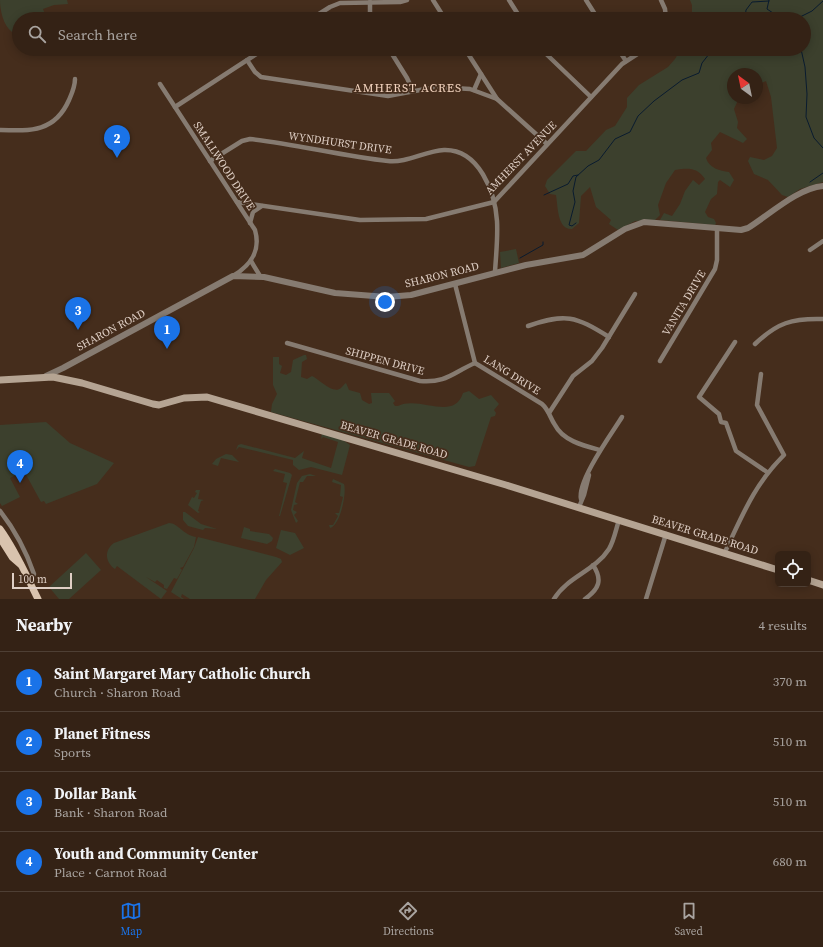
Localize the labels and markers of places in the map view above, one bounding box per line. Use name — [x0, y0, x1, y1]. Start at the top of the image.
pin: 2 — [104, 125, 130, 158]
pin: 3 — [65, 297, 91, 330]
pin: 1 — [154, 316, 180, 349]
pin: 4 — [7, 450, 33, 483]

